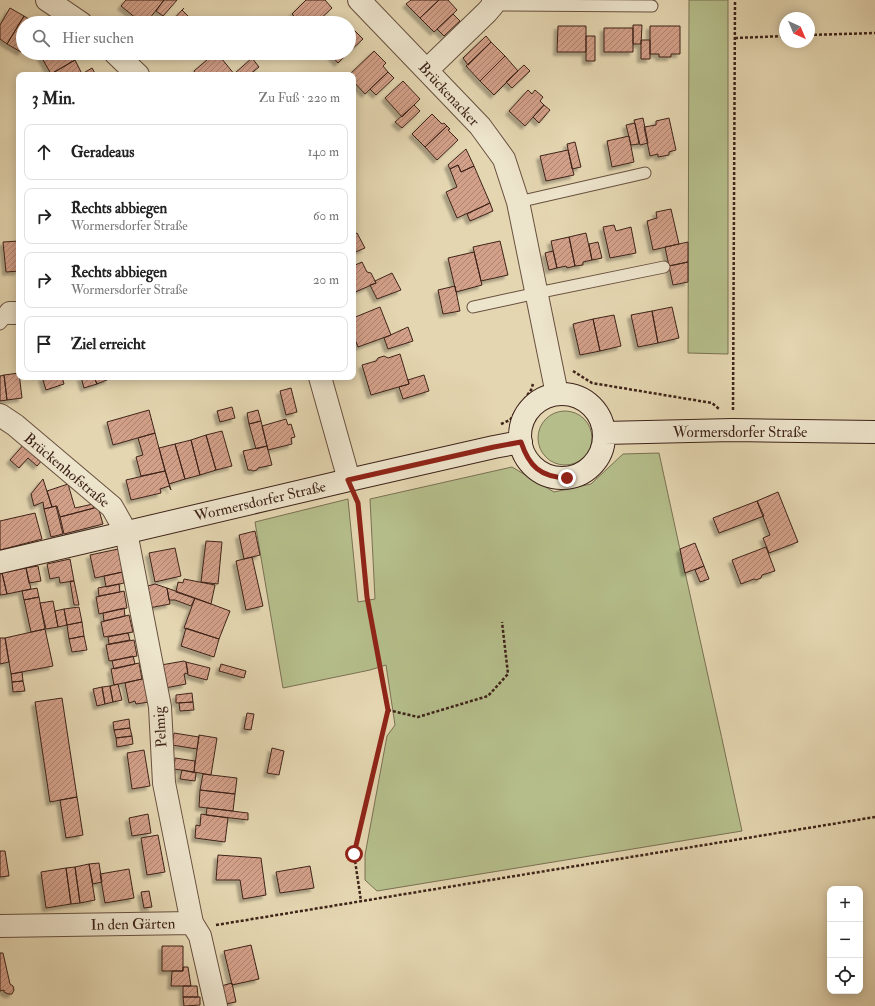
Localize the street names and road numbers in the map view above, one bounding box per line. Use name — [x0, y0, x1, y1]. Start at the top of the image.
street label: Brückenacker — [414, 58, 484, 131]
street label: Wormersdorfer Straße — [672, 423, 807, 442]
street label: Brückenhofstraße — [20, 429, 113, 512]
street label: Wormersdorfer Straße — [191, 477, 328, 526]
street label: Pelmig — [150, 705, 171, 748]
street label: In den Gärten — [90, 914, 176, 935]

